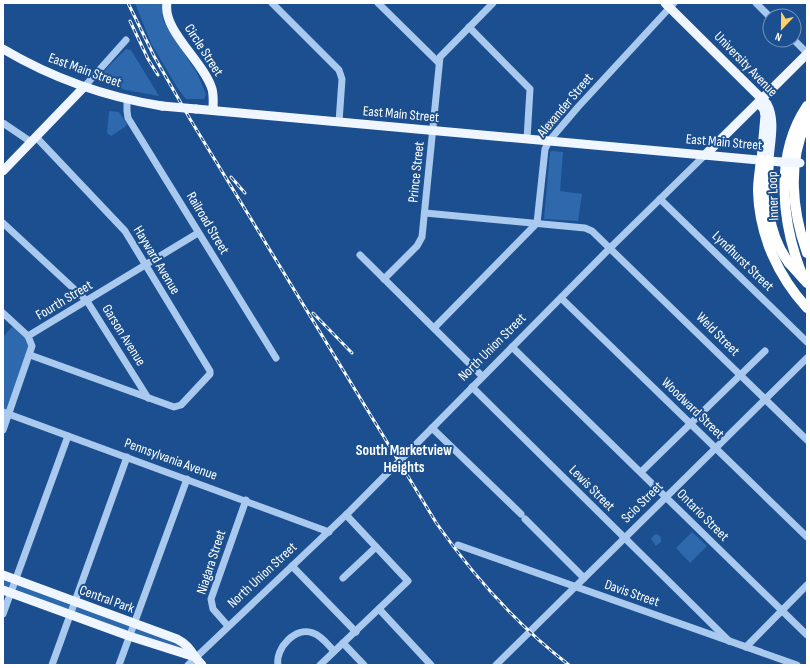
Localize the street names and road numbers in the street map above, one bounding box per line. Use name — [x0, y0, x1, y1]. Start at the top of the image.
street label: Circle Street — [181, 21, 227, 79]
street label: University Avenue — [711, 28, 781, 100]
street label: East Main Street — [46, 49, 124, 91]
street label: Alexander Street — [533, 70, 597, 141]
street label: East Main Street — [362, 102, 440, 126]
street label: East Main Street — [685, 130, 763, 154]
street label: Prince Street — [404, 141, 428, 203]
street label: Inner Loop — [764, 171, 782, 221]
street label: Railroad Street — [183, 189, 233, 257]
street label: Hayward Avenue — [130, 223, 184, 297]
street label: Lyndhurst Street — [709, 228, 777, 294]
street label: Fourth Street — [33, 276, 95, 324]
street label: Garson Avenue — [98, 301, 150, 369]
street label: Weld Street — [693, 309, 743, 359]
street label: North Union Street — [455, 310, 529, 384]
street label: Woodward Street — [658, 374, 728, 442]
street label: Pennsylvania Avenue — [122, 434, 220, 484]
street label: Lewis Street — [566, 462, 618, 514]
street label: Scio Street — [618, 478, 666, 526]
street label: Ontario Street — [673, 485, 733, 545]
street label: Niagara Street — [193, 528, 229, 596]
street label: North Union Street — [224, 539, 300, 611]
street label: Davis Street — [602, 576, 662, 610]
street label: Central Park — [77, 581, 137, 617]

